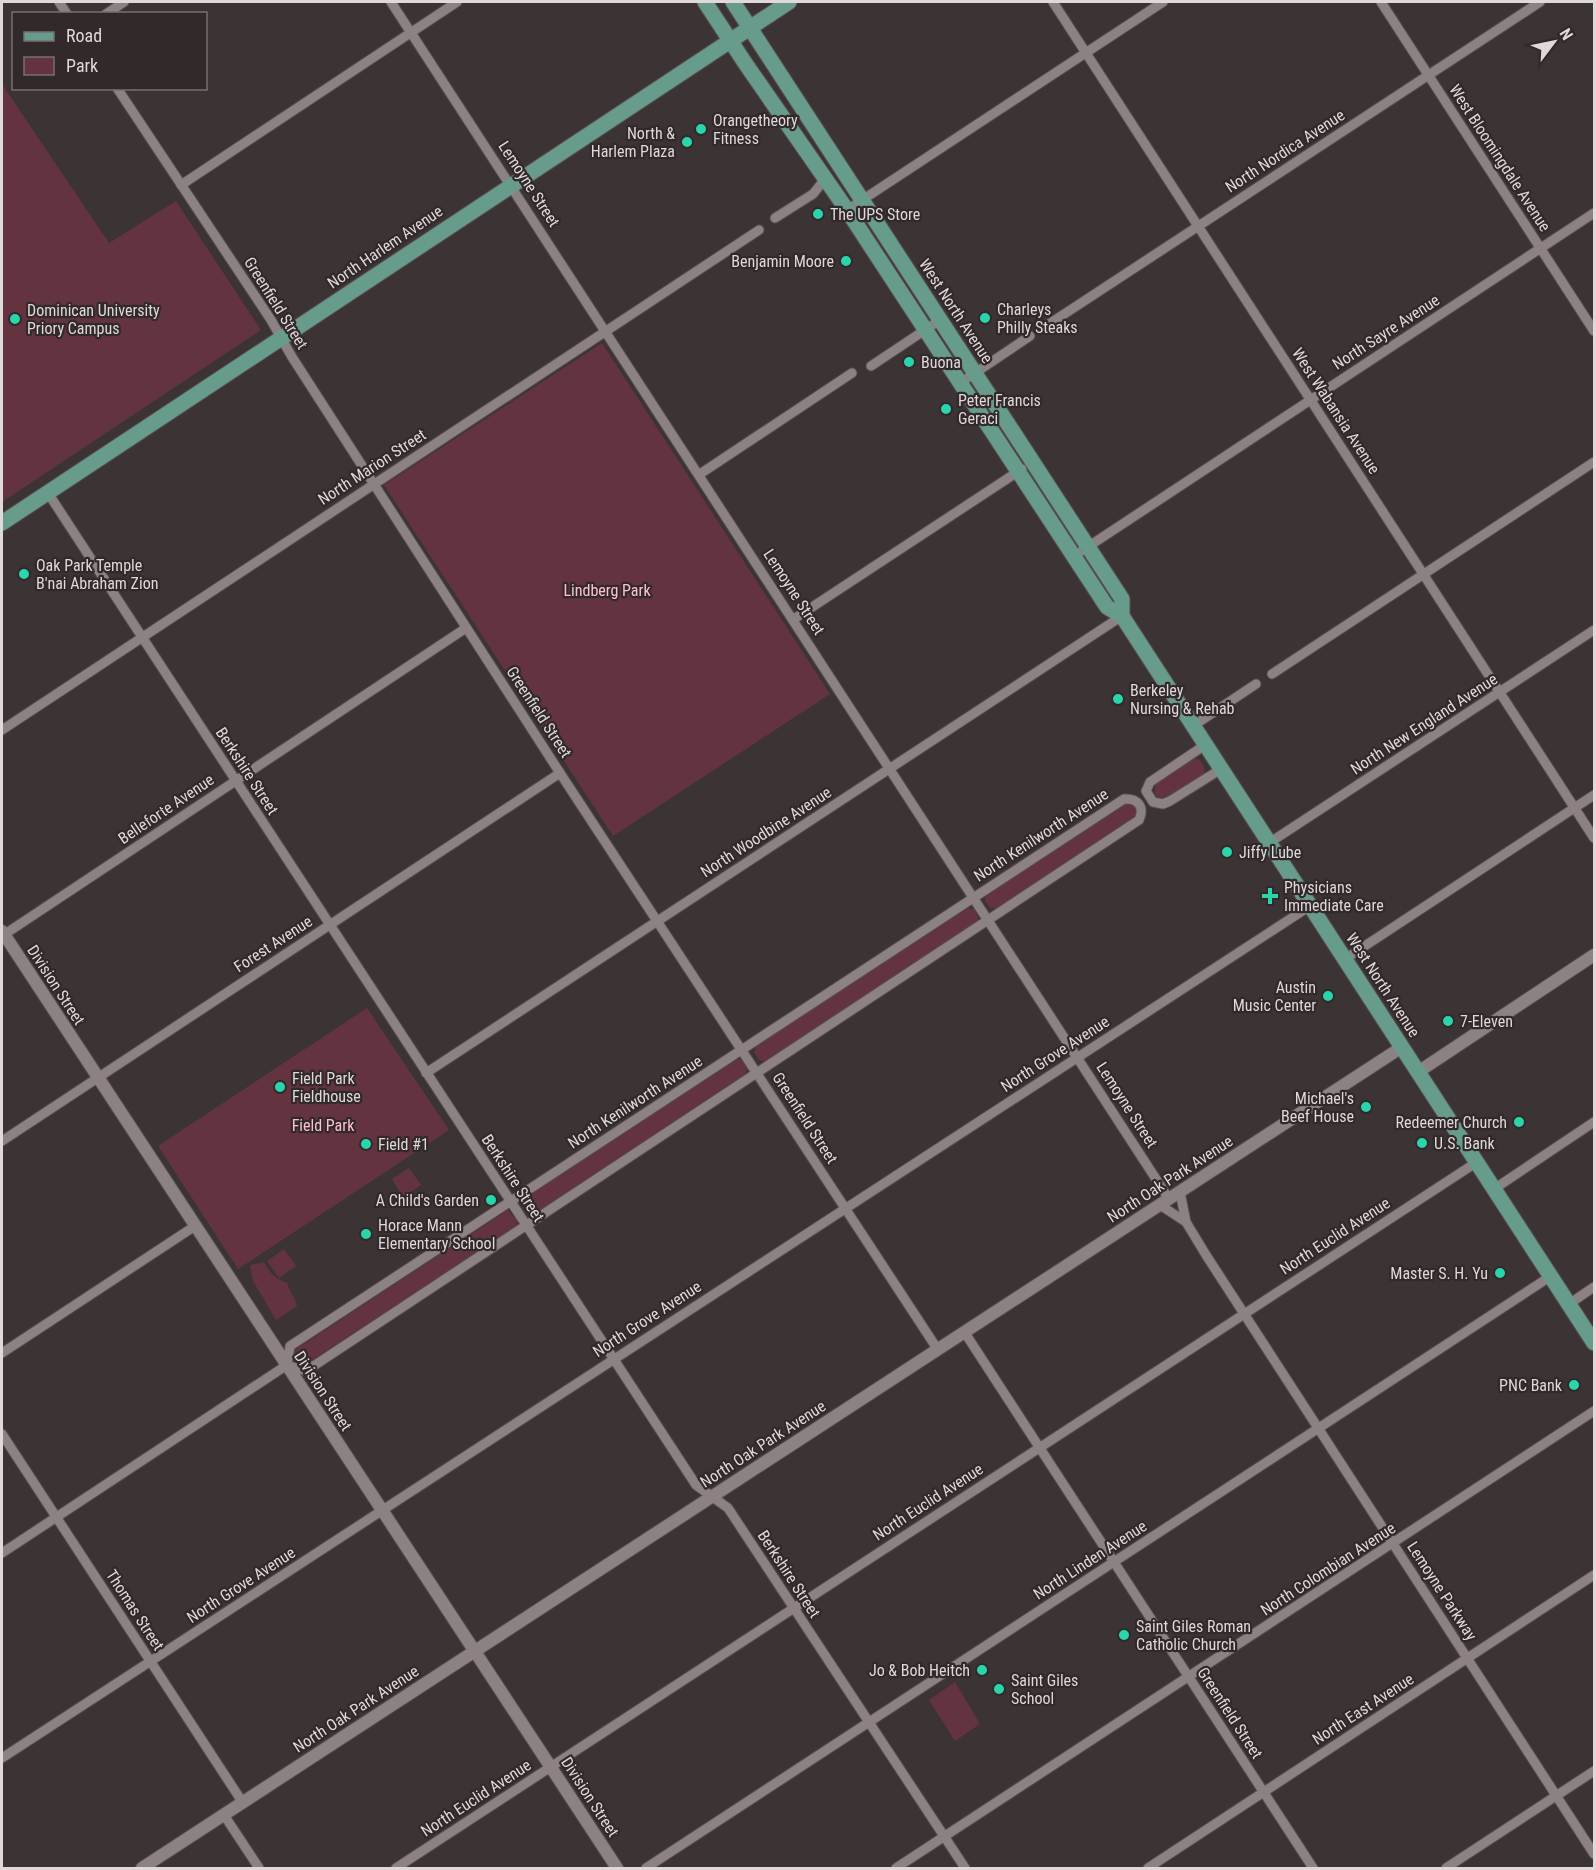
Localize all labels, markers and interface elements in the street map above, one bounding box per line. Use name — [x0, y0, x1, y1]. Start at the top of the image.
legend — [12, 12, 207, 90]
north arrow — [1524, 12, 1584, 72]
text: Road — [66, 25, 102, 46]
text: N — [1556, 25, 1577, 44]
text: Park — [66, 55, 98, 76]
street label: West Bloomingdale Avenue — [1445, 81, 1555, 235]
street label: North Nordica Avenue — [1222, 105, 1348, 197]
place label: Orangetheory Fitness — [713, 111, 798, 148]
marker: Orangetheory Fitness — [694, 122, 708, 136]
place label: North & Harlem Plaza — [591, 124, 675, 161]
marker: North & Harlem Plaza — [680, 135, 694, 149]
street label: Lemoyne Street — [494, 138, 564, 231]
street label: North Harlem Avenue — [324, 201, 446, 293]
place label: The UPS Store — [830, 205, 920, 224]
marker: The UPS Store — [811, 207, 825, 221]
place label: Benjamin Moore — [731, 252, 834, 271]
street label: Greenfield Street — [240, 253, 312, 353]
marker: Benjamin Moore — [839, 254, 853, 268]
street label: West North Avenue — [915, 255, 997, 367]
street label: North Sayre Avenue — [1329, 290, 1443, 374]
place label: Charleys Philly Steaks — [997, 300, 1078, 337]
place label: Dominican University Priory Campus — [27, 301, 160, 338]
marker: Charleys Philly Steaks — [978, 311, 992, 325]
marker: Dominican University Priory Campus — [8, 312, 22, 326]
street label: West Wabansia Avenue — [1288, 344, 1384, 478]
place label: Buona — [921, 353, 961, 372]
marker: Buona — [902, 355, 916, 369]
place label: Peter Francis Geraci — [958, 391, 1041, 428]
marker: Peter Francis Geraci — [939, 402, 953, 416]
street label: North Marion Street — [315, 425, 430, 509]
street label: Lemoyne Street — [759, 546, 829, 639]
place label: Oak Park Temple B'nai Abraham Zion — [36, 556, 158, 593]
marker: Oak Park Temple B'nai Abraham Zion — [17, 567, 31, 581]
park label: Lindberg Park — [563, 581, 651, 600]
street label: Greenfield Street — [502, 663, 576, 761]
street label: North New England Avenue — [1347, 669, 1501, 779]
place label: Berkeley Nursing & Rehab — [1130, 681, 1235, 718]
marker: Berkeley Nursing & Rehab — [1111, 692, 1125, 706]
street label: Berkshire Street — [212, 724, 282, 819]
street label: Belleforte Avenue — [115, 770, 217, 848]
street label: North Woodbine Avenue — [697, 783, 835, 881]
street label: North Kenilworth Avenue — [970, 784, 1112, 886]
place label: Jiffy Lube — [1239, 843, 1301, 862]
marker: Jiffy Lube — [1220, 845, 1234, 859]
place label: Physicians Immediate Care — [1284, 878, 1384, 915]
marker: Physicians Immediate Care — [1261, 887, 1279, 905]
street label: Forest Avenue — [230, 912, 316, 976]
street label: West North Avenue — [1342, 929, 1424, 1041]
street label: Division Street — [23, 942, 89, 1029]
place label: Austin Music Center — [1233, 978, 1316, 1015]
marker: Austin Music Center — [1321, 989, 1335, 1003]
street label: North Grove Avenue — [997, 1012, 1113, 1096]
place label: 7-Eleven — [1460, 1012, 1513, 1031]
marker: 7-Eleven — [1441, 1014, 1455, 1028]
street label: North Kenilworth Avenue — [564, 1051, 706, 1153]
street label: Lemoyne Street — [1092, 1059, 1162, 1152]
place label: Field Park Fieldhouse — [292, 1069, 361, 1106]
street label: Greenfield Street — [768, 1069, 842, 1167]
marker: Field Park Fieldhouse — [273, 1080, 287, 1094]
place label: Michael's Beef House — [1281, 1089, 1354, 1126]
marker: Michael's Beef House — [1359, 1100, 1373, 1114]
place label: Redeemer Church — [1396, 1113, 1507, 1132]
marker: Redeemer Church — [1512, 1115, 1526, 1129]
park label: Field Park — [292, 1116, 355, 1135]
street label: Berkshire Street — [478, 1131, 548, 1226]
street label: North Oak Park Avenue — [1104, 1131, 1236, 1227]
place label: U.S. Bank — [1434, 1134, 1496, 1153]
place label: Field #1 — [378, 1135, 429, 1154]
marker: U.S. Bank — [1415, 1136, 1429, 1150]
marker: Field #1 — [359, 1137, 373, 1151]
place label: A Child's Garden — [376, 1191, 479, 1210]
marker: A Child's Garden — [484, 1193, 498, 1207]
street label: North Euclid Avenue — [1276, 1193, 1394, 1279]
place label: Horace Mann Elementary School — [378, 1216, 495, 1253]
marker: Horace Mann Elementary School — [359, 1227, 373, 1241]
place label: Master S. H. Yu — [1390, 1264, 1488, 1283]
marker: Master S. H. Yu — [1493, 1266, 1507, 1280]
street label: North Grove Avenue — [589, 1277, 705, 1361]
street label: Division Street — [290, 1348, 356, 1435]
place label: PNC Bank — [1499, 1376, 1563, 1395]
marker: PNC Bank — [1567, 1378, 1581, 1392]
street label: North Oak Park Avenue — [697, 1396, 829, 1492]
street label: North Euclid Avenue — [869, 1459, 987, 1545]
street label: North Linden Avenue — [1030, 1516, 1150, 1604]
street label: North Colombian Avenue — [1257, 1518, 1399, 1620]
street label: Berkshire Street — [754, 1527, 824, 1622]
street label: Lemoyne Parkway — [1403, 1538, 1481, 1644]
street label: North Grove Avenue — [183, 1543, 299, 1627]
street label: Thomas Street — [102, 1566, 168, 1654]
place label: Saint Giles Roman Catholic Church — [1136, 1617, 1251, 1654]
marker: Saint Giles Roman Catholic Church — [1117, 1628, 1131, 1642]
street label: North Oak Park Avenue — [290, 1661, 422, 1757]
place label: Jo & Bob Heitch — [869, 1661, 970, 1680]
marker: Jo & Bob Heitch — [975, 1663, 989, 1677]
street label: Greenfield Street — [1193, 1664, 1267, 1762]
street label: North East Avenue — [1309, 1669, 1417, 1749]
place label: Saint Giles School — [1011, 1671, 1078, 1708]
marker: Saint Giles School — [992, 1682, 1006, 1696]
street label: Division Street — [557, 1754, 623, 1841]
street label: North Euclid Avenue — [417, 1755, 535, 1841]

